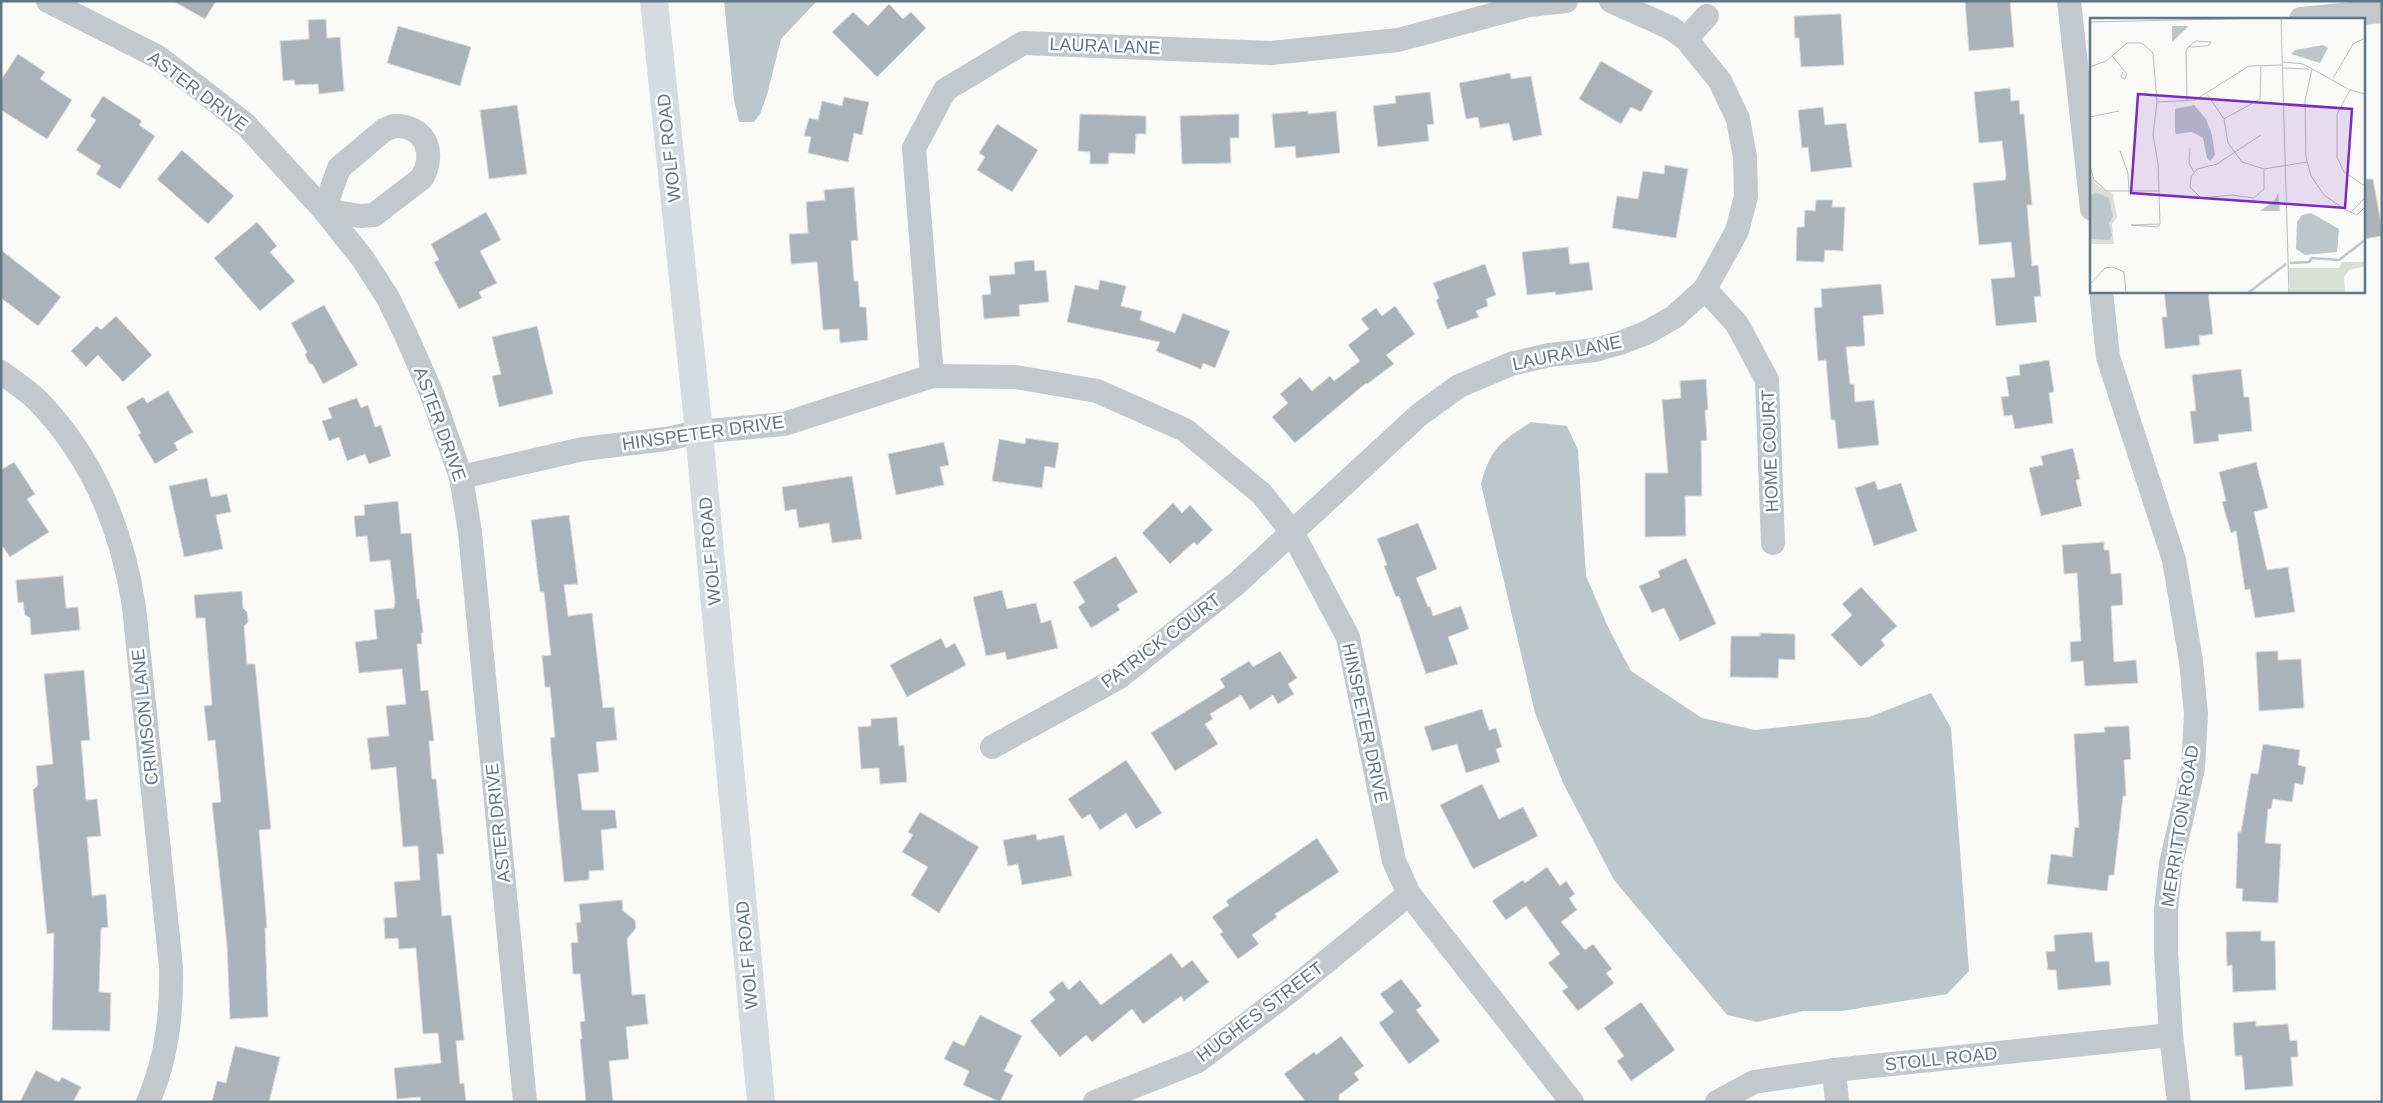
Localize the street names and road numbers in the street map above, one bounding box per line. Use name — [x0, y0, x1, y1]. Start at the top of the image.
street label: LAURA LANE — [1049, 34, 1161, 58]
street label: ASTER DRIVE — [144, 47, 252, 135]
street label: WOLF ROAD — [653, 93, 685, 203]
street label: LAURA LANE — [1511, 332, 1623, 374]
street label: ASTER DRIVE — [410, 364, 470, 484]
street label: HOME COURT — [1758, 389, 1782, 513]
street label: HINSPETER DRIVE — [621, 412, 785, 454]
street label: WOLF ROAD — [695, 496, 725, 606]
street label: PATRICK COURT — [1097, 590, 1225, 692]
street label: HINSPETER DRIVE — [1338, 641, 1392, 805]
street label: CRIMSON LANE — [128, 648, 162, 786]
street label: MERRITTON ROAD — [2157, 744, 2203, 908]
street label: ASTER DRIVE — [482, 762, 514, 884]
street label: WOLF ROAD — [732, 900, 762, 1010]
street label: HUGHES STREET — [1193, 958, 1327, 1066]
street label: STOLL ROAD — [1884, 1043, 1998, 1075]

